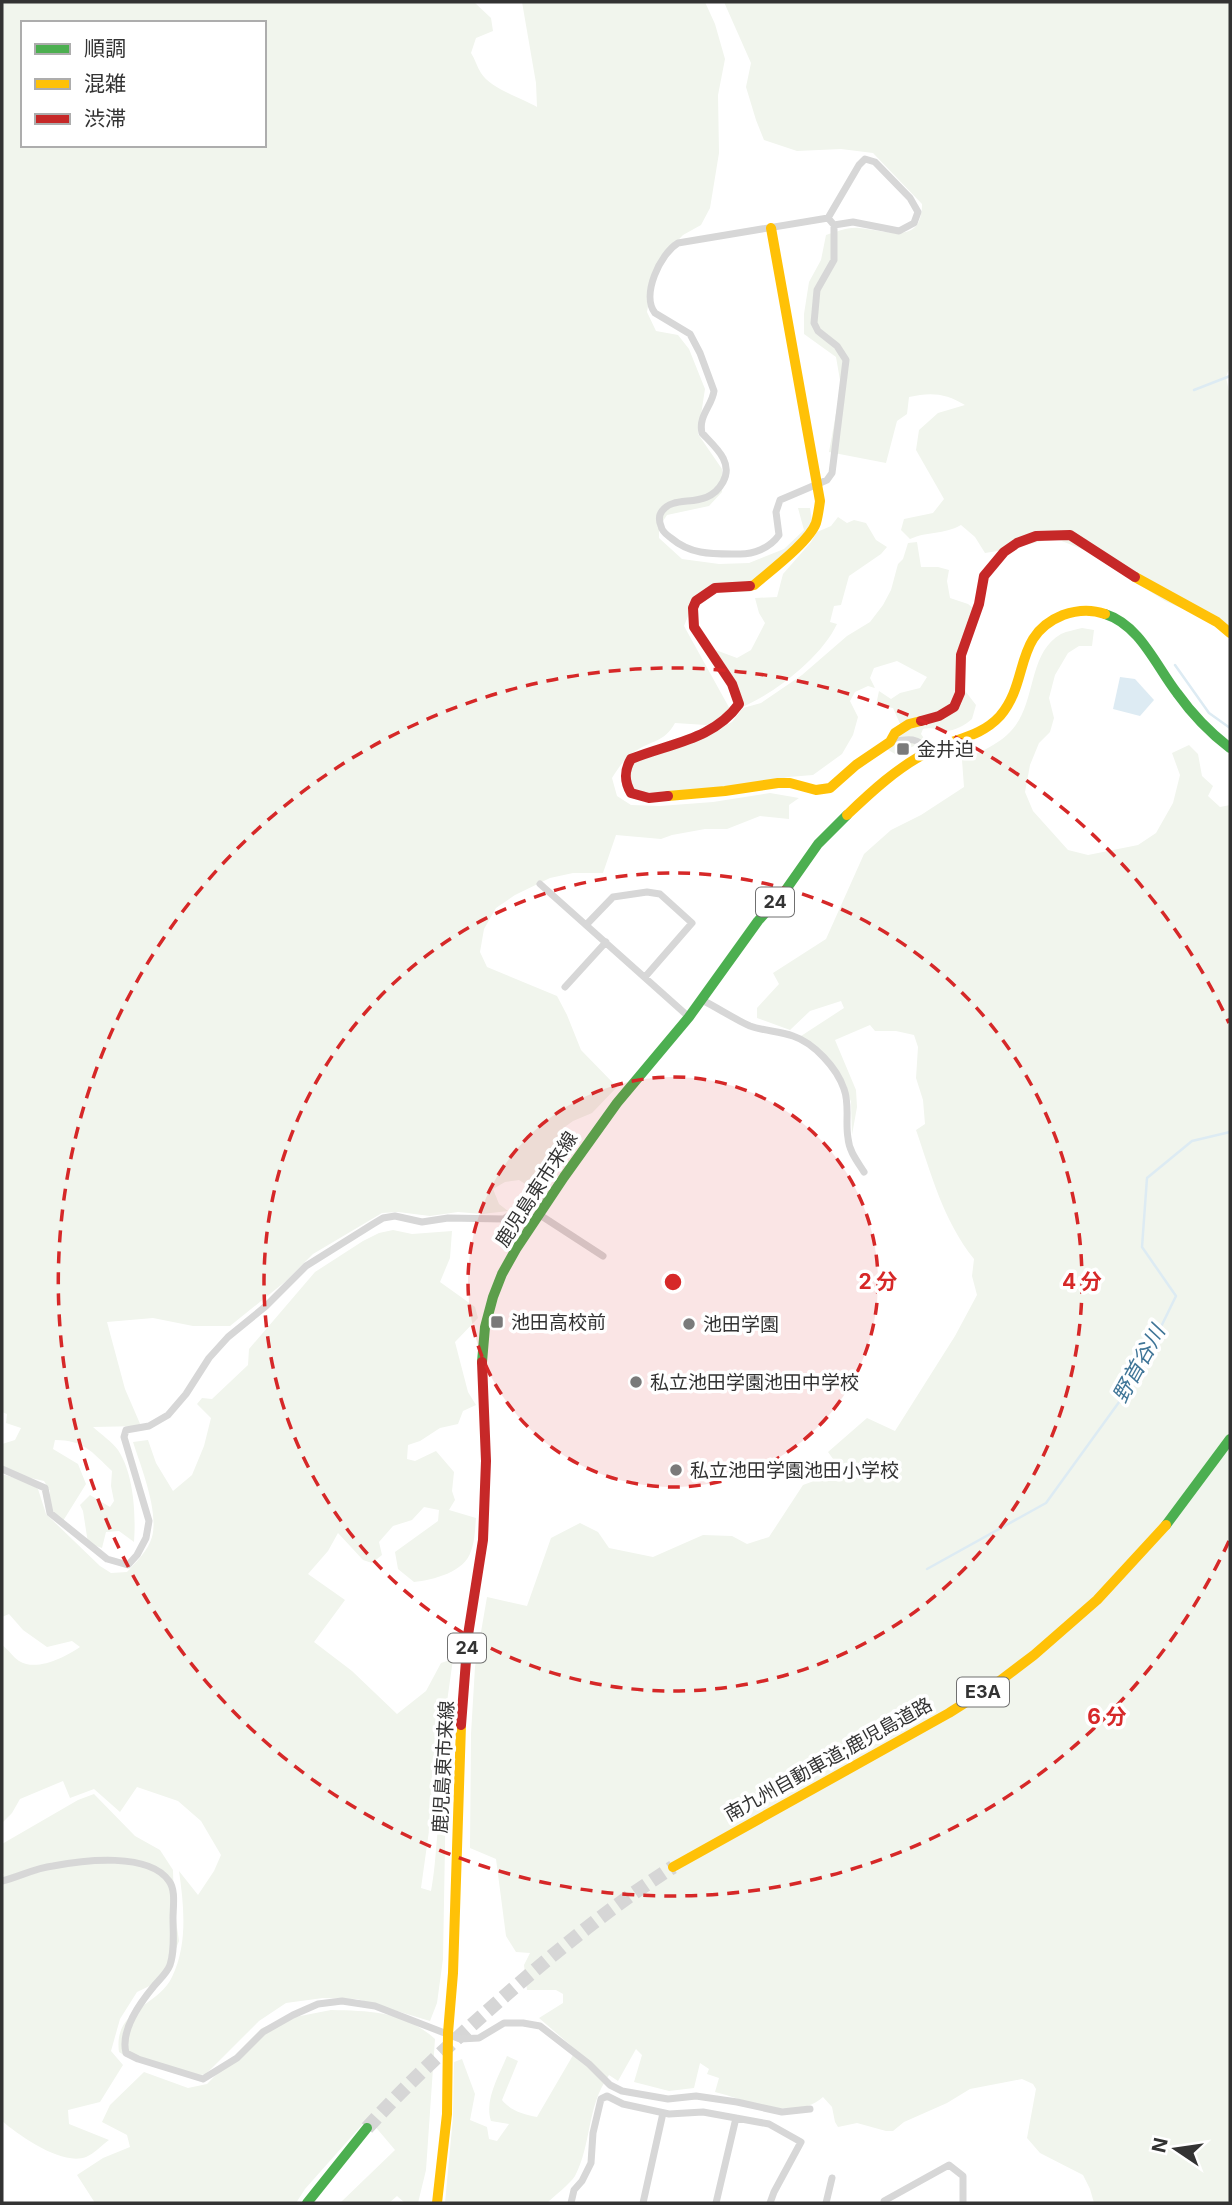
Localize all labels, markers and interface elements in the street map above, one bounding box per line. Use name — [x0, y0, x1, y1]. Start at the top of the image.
legend — [21, 21, 266, 147]
text: 順調 — [84, 36, 126, 61]
text: 混雑 — [84, 71, 126, 96]
text: 渋滞 — [84, 106, 126, 131]
place label: 金井迫 — [917, 738, 974, 761]
marker: 金井迫 — [895, 741, 911, 757]
road number: 24 — [756, 888, 794, 917]
street label: 鹿児島東市来線 — [491, 1127, 582, 1251]
text: 2 分 — [858, 1269, 898, 1294]
text: 4 分 — [1062, 1269, 1102, 1294]
centre of rings — [661, 1270, 685, 1294]
place label: 池田高校前 — [511, 1311, 606, 1334]
place label: 池田学園 — [703, 1313, 779, 1336]
marker: 池田高校前 — [489, 1314, 505, 1330]
marker: 池田学園 — [681, 1316, 697, 1332]
water label: 野首谷川 — [1107, 1319, 1171, 1407]
place label: 私立池田学園池田中学校 — [650, 1371, 859, 1394]
marker: 私立池田学園池田中学校 — [628, 1374, 644, 1390]
place label: 私立池田学園池田小学校 — [690, 1459, 899, 1482]
marker: 私立池田学園池田小学校 — [668, 1462, 684, 1478]
road number: 24 — [448, 1633, 486, 1662]
road number: E3A — [957, 1678, 1009, 1707]
street label: 南九州自動車道;鹿児島道路 — [720, 1693, 936, 1826]
street label: 鹿児島東市来線 — [429, 1700, 458, 1834]
text: 6 分 — [1087, 1704, 1127, 1729]
north arrow — [1141, 2114, 1211, 2184]
text: N — [1147, 2136, 1173, 2155]

